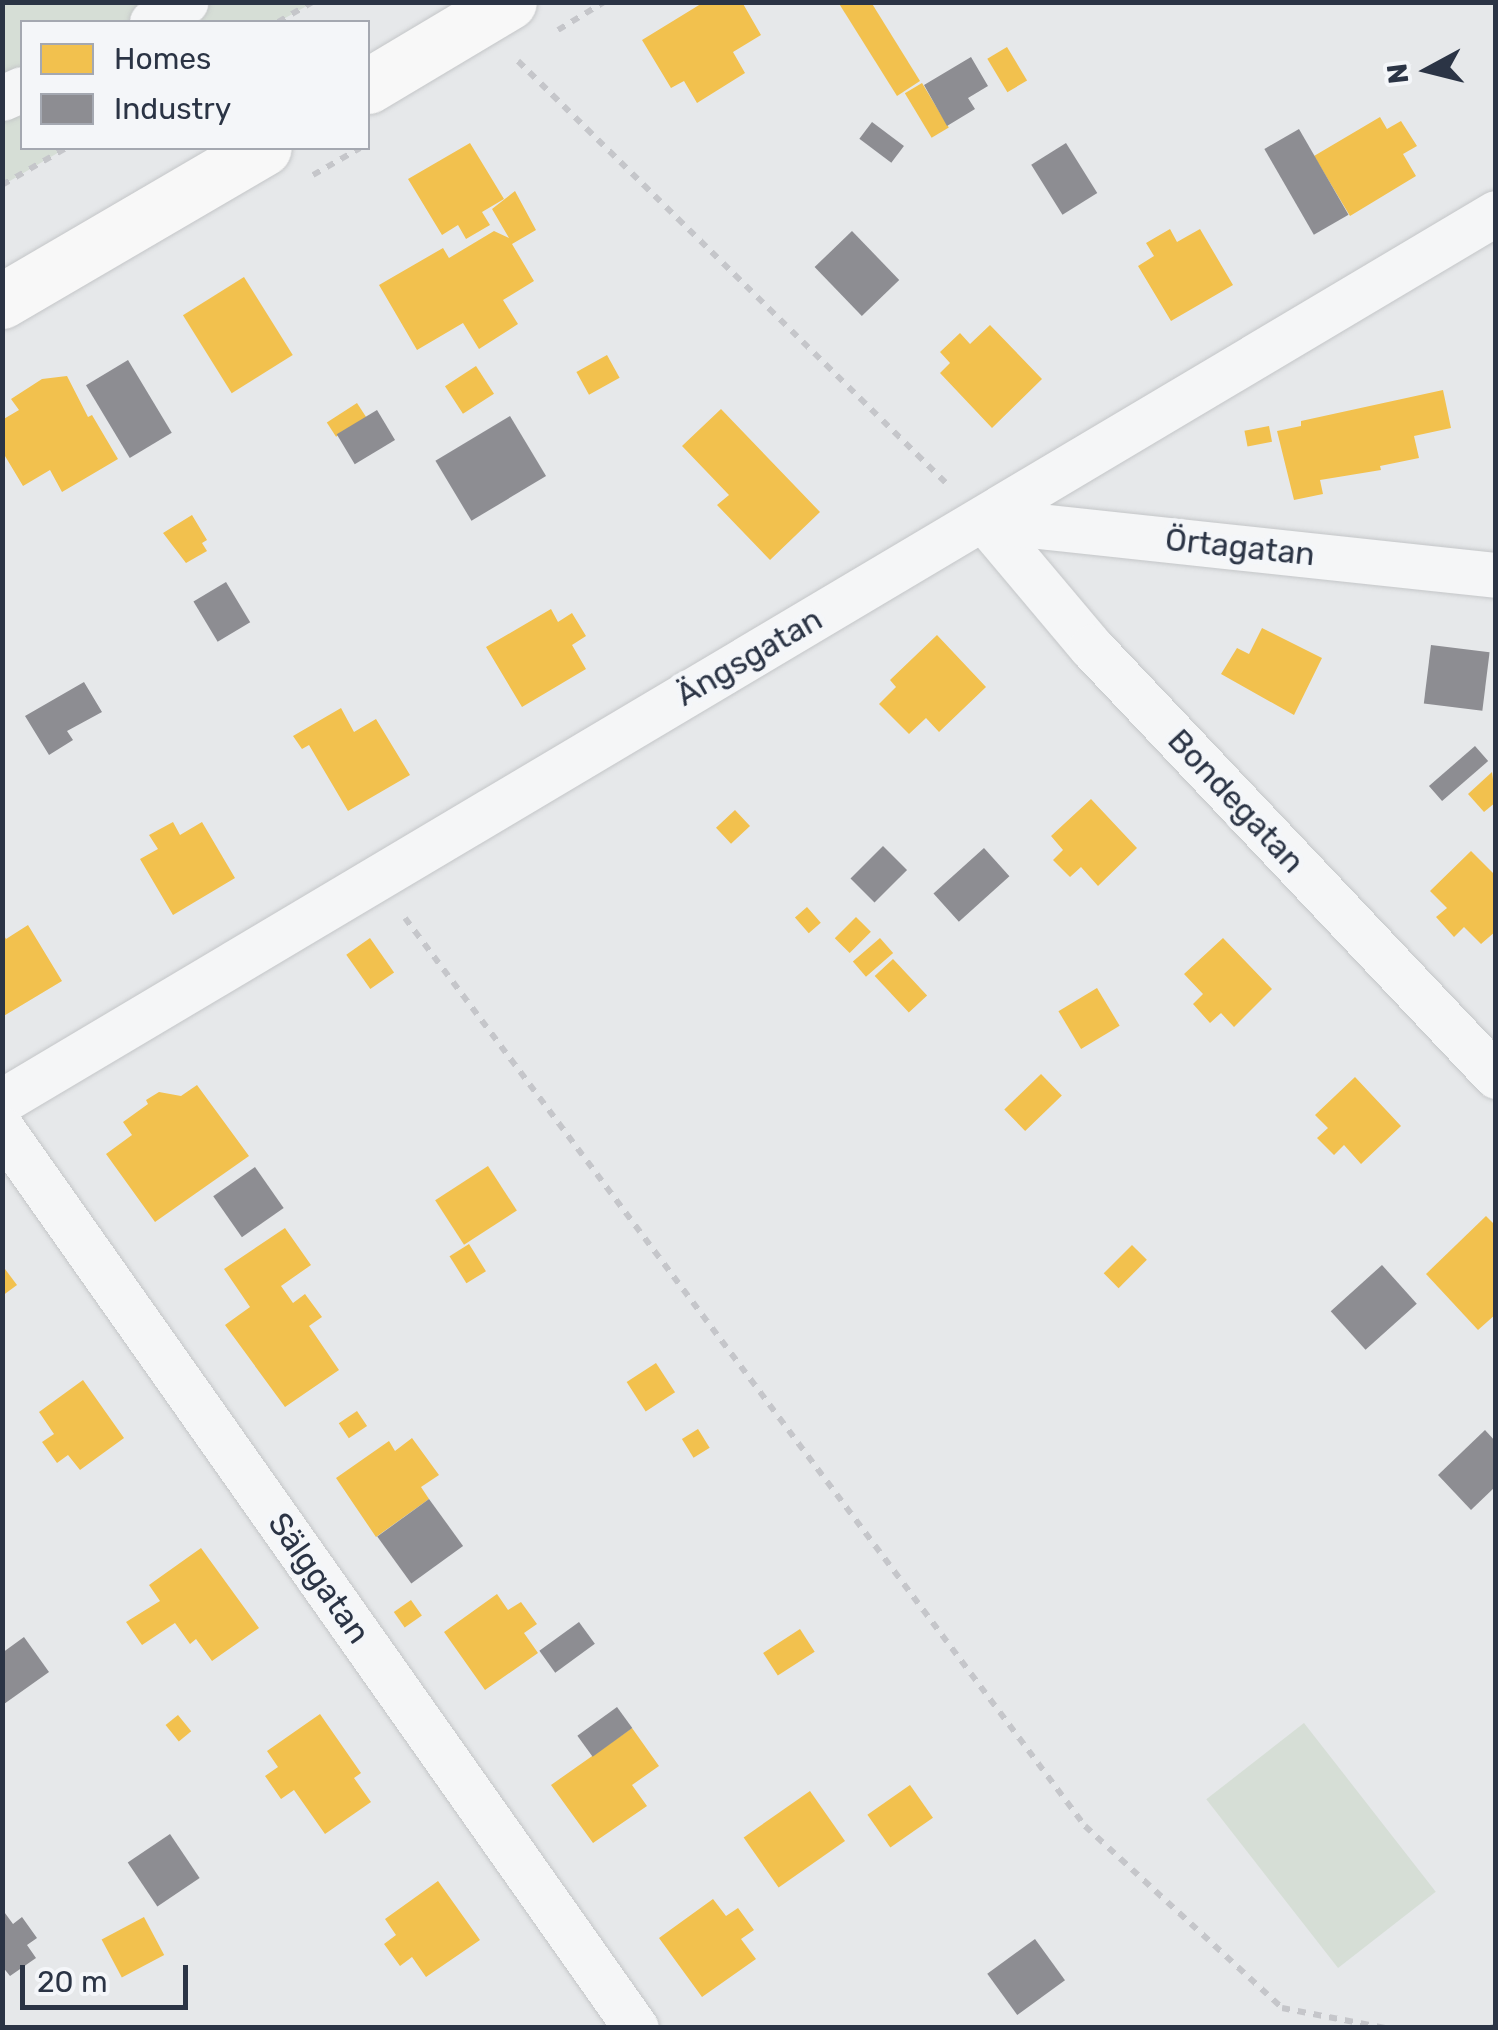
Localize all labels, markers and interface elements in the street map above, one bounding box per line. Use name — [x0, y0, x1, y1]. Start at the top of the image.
legend — [20, 20, 370, 150]
north arrow — [1378, 20, 1478, 120]
text: Homes — [114, 41, 211, 77]
text: N — [1380, 62, 1415, 86]
text: Industry — [114, 91, 231, 127]
street label: Örtagatan — [1163, 520, 1317, 574]
street label: Ängsgatan — [669, 600, 829, 714]
street label: Bondegatan — [1160, 721, 1312, 881]
street label: Sälggatan — [260, 1505, 378, 1651]
scale bar — [25, 1945, 192, 2007]
text: 20 m — [37, 1964, 108, 2000]

